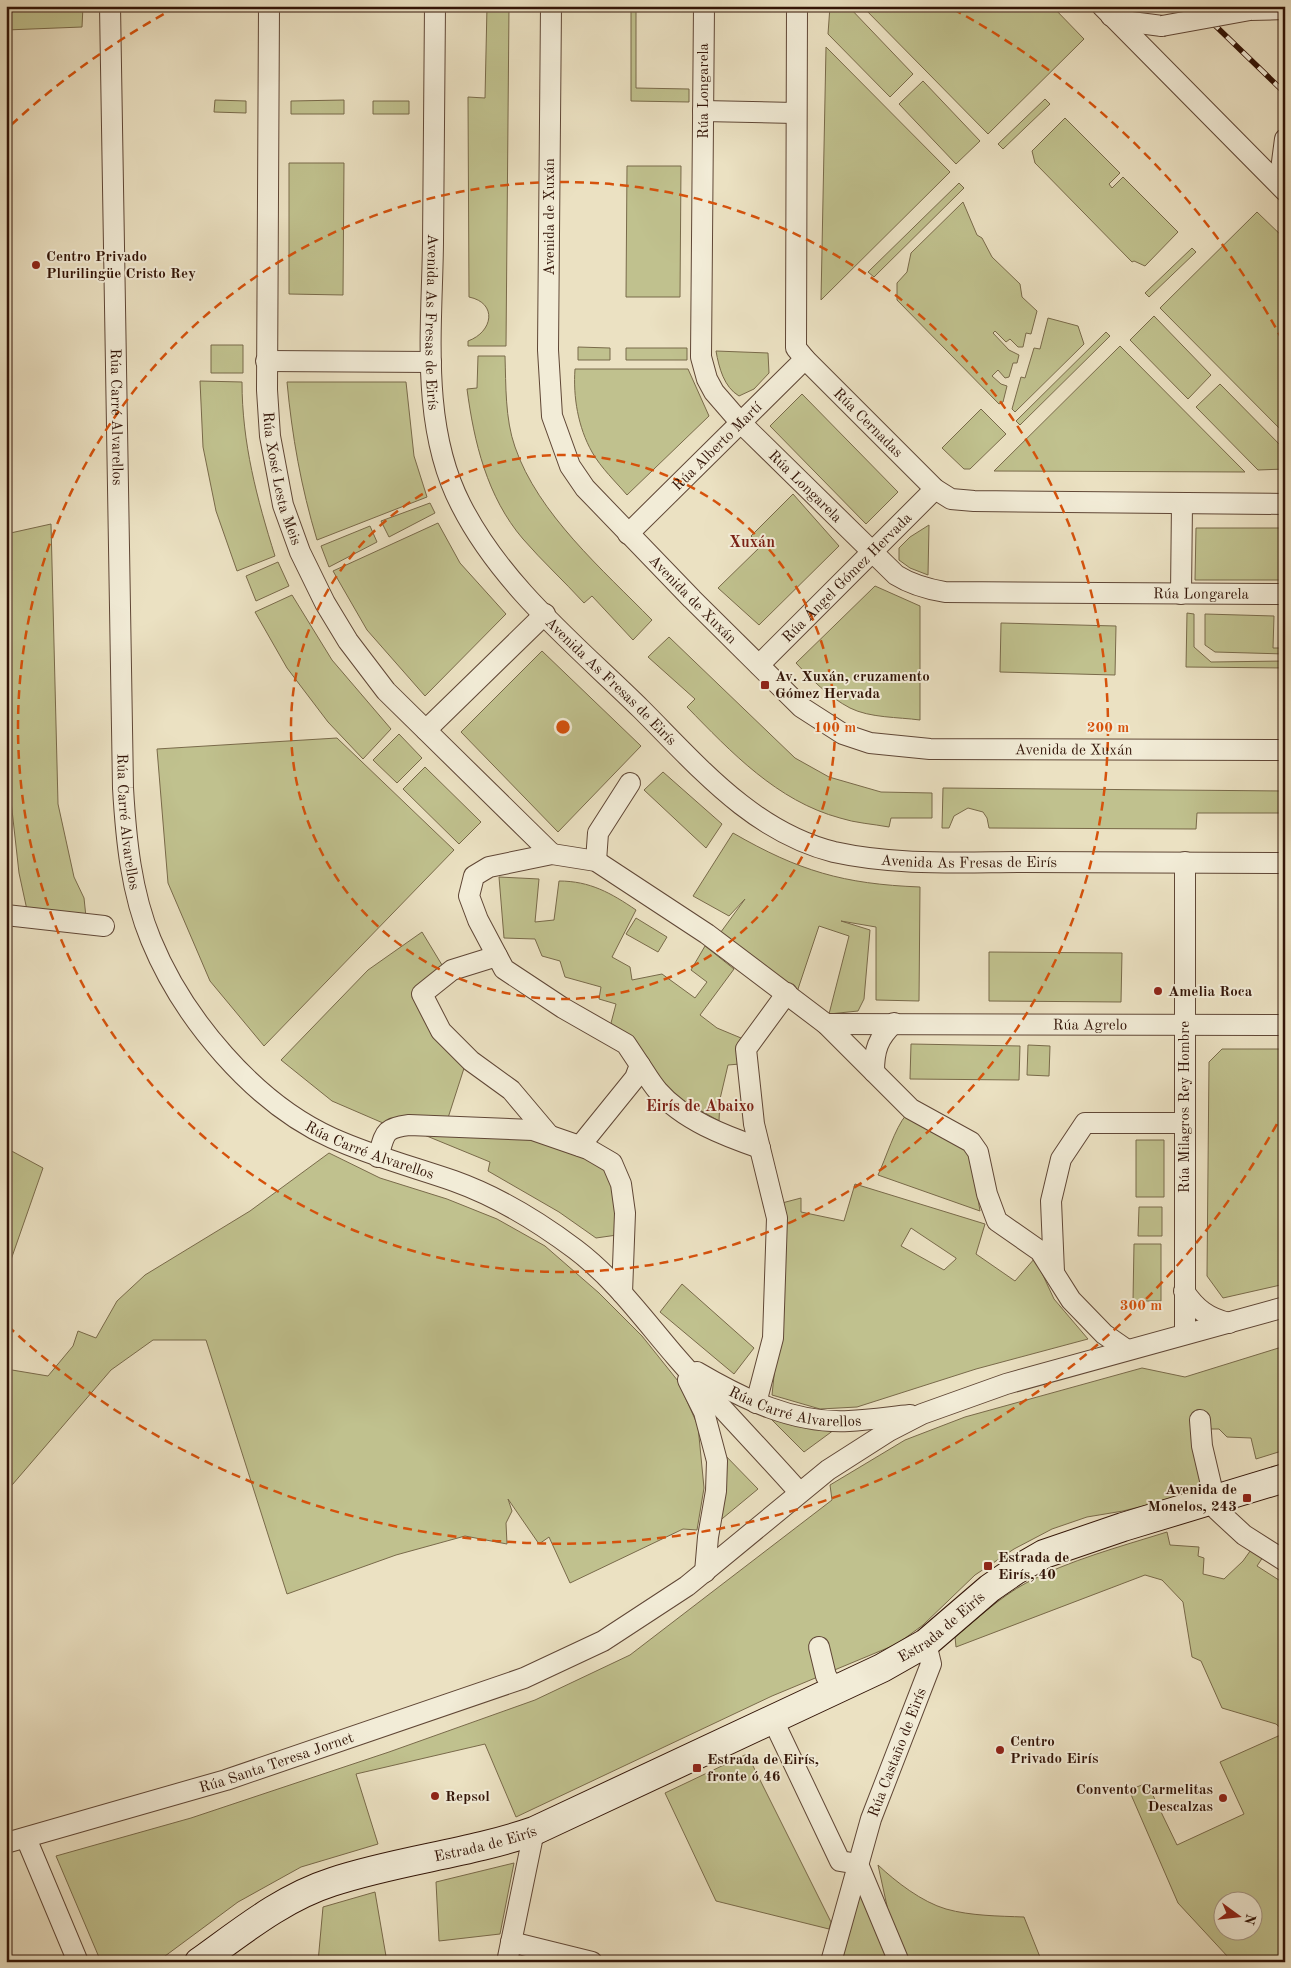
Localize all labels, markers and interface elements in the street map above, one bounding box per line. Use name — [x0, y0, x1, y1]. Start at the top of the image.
street label: Rúa Longarela — [697, 42, 712, 139]
street label: Avenida de Xuxán — [543, 158, 558, 276]
street label: Avenida As Fresas de Eirís — [422, 234, 440, 411]
place label: Centro Privado Plurilingüe Cristo Rey — [46, 250, 196, 282]
marker: Centro Privado Plurilingüe Cristo Rey — [30, 259, 42, 271]
street label: Rúa Carré Alvarellos — [107, 348, 124, 486]
street label: Rúa Cernadas — [830, 386, 905, 461]
street label: Rúa Alberto Martí — [670, 399, 766, 494]
street label: Rúa Xosé Lesta Meis — [259, 411, 303, 548]
street label: Rúa Longarela — [765, 448, 844, 527]
street label: Rúa Ángel Gómez Hervada — [780, 510, 916, 646]
district label: Xuxán — [729, 535, 775, 551]
street label: Avenida de Xuxán — [645, 553, 739, 648]
street label: Rúa Longarela — [1153, 587, 1250, 603]
street label: Avenida As Fresas de Eirís — [542, 615, 678, 749]
place label: Av. Xuxán, cruzamento Gómez Hervada — [775, 670, 930, 702]
marker: Av. Xuxán, cruzamento Gómez Hervada — [759, 679, 771, 691]
centre of rings — [554, 718, 572, 736]
text: 100 m — [814, 721, 856, 736]
text: 200 m — [1087, 721, 1129, 736]
street label: Avenida de Xuxán — [1015, 743, 1133, 759]
street label: Rúa Carré Alvarellos — [113, 753, 141, 891]
street label: Avenida As Fresas de Eirís — [880, 853, 1057, 872]
marker: Amelia Roca — [1152, 985, 1164, 997]
place label: Amelia Roca — [1168, 985, 1253, 1000]
street label: Rúa Agrelo — [1053, 1018, 1127, 1034]
street label: Rúa Milagros Rey Hombre — [1178, 1021, 1193, 1193]
district label: Eirís de Abaixo — [646, 1099, 754, 1115]
street label: Rúa Carré Alvarellos — [302, 1120, 436, 1183]
text: 300 m — [1120, 1299, 1162, 1314]
street label: Rúa Carré Alvarellos — [726, 1385, 862, 1430]
place label: Avenida de Monelos, 243 — [1148, 1483, 1237, 1515]
marker: Avenida de Monelos, 243 — [1241, 1492, 1253, 1504]
place label: Estrada de Eirís, 40 — [998, 1551, 1069, 1583]
marker: Estrada de Eirís, 40 — [982, 1560, 994, 1572]
street label: Estrada de Eirís — [896, 1590, 988, 1666]
street label: Rúa Castaño de Eirís — [866, 1686, 930, 1819]
street label: Rúa Santa Teresa Jornet — [198, 1731, 356, 1796]
place label: Centro Privado Eirís — [1010, 1735, 1098, 1767]
marker: Centro Privado Eirís — [994, 1744, 1006, 1756]
place label: Estrada de Eirís, fronte ó 46 — [707, 1753, 819, 1785]
marker: Estrada de Eirís, fronte ó 46 — [691, 1762, 703, 1774]
place label: Convento Carmelitas Descalzas — [1076, 1783, 1213, 1815]
marker: Repsol — [429, 1790, 441, 1802]
place label: Repsol — [445, 1790, 490, 1805]
marker: Convento Carmelitas Descalzas — [1217, 1792, 1229, 1804]
street label: Estrada de Eirís — [433, 1825, 539, 1865]
north arrow — [1214, 1890, 1264, 1940]
text: N — [1241, 1912, 1258, 1926]

